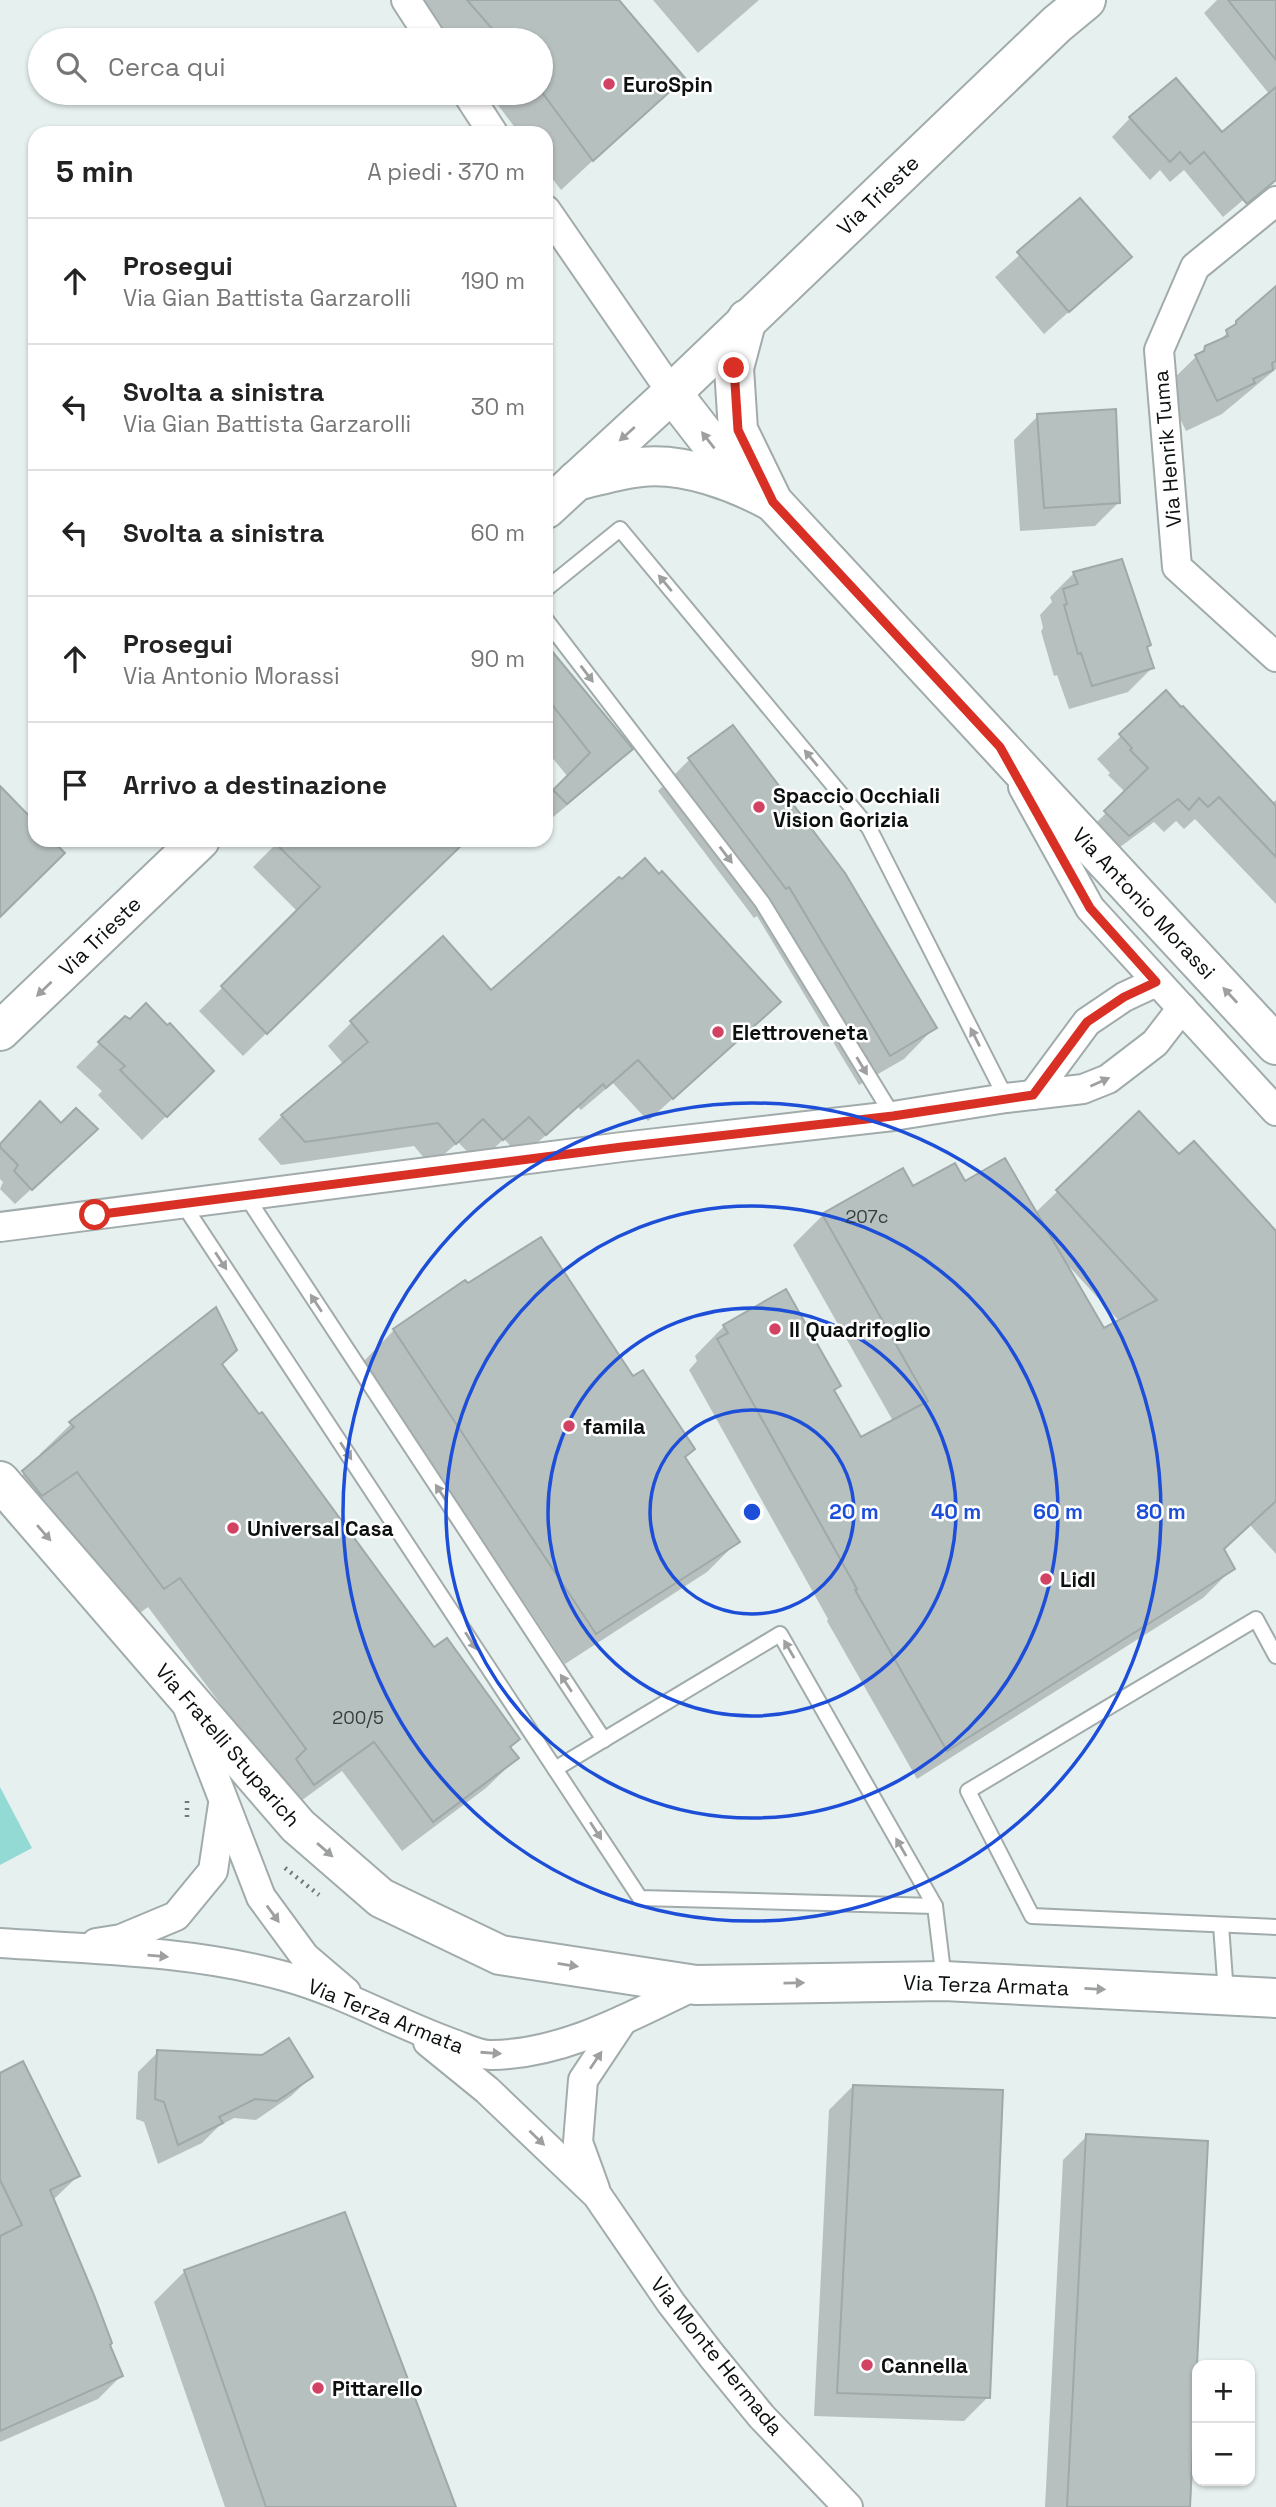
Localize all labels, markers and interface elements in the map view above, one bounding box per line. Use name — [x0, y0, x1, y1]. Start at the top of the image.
search box — [28, 28, 553, 105]
icon: search — [52, 48, 90, 86]
text: Cerca qui — [108, 50, 226, 84]
place label: EuroSpin — [623, 71, 713, 98]
marker: EuroSpin — [601, 76, 617, 92]
street label: Via Trieste — [831, 149, 925, 241]
text: 5 min — [56, 152, 134, 191]
text: A piedi · 370 m — [367, 157, 525, 187]
text: Prosegui — [123, 249, 233, 283]
icon: ahead — [56, 262, 94, 300]
text: 190 m — [461, 266, 525, 296]
text: Via Gian Battista Garzarolli — [123, 283, 411, 313]
route end — [718, 352, 749, 383]
street label: Via Henrik Tuma — [1147, 369, 1187, 529]
text: Svolta a sinistra — [123, 375, 324, 409]
icon: left — [56, 388, 94, 426]
text: 30 m — [471, 392, 525, 422]
text: Via Gian Battista Garzarolli — [123, 409, 411, 439]
one-way arrow — [618, 426, 636, 442]
one-way arrow — [700, 431, 715, 449]
icon: left — [56, 514, 94, 552]
text: Svolta a sinistra — [123, 516, 324, 550]
text: 60 m — [470, 518, 525, 548]
one-way arrow — [657, 574, 673, 592]
text: Prosegui — [123, 627, 233, 661]
icon: ahead — [56, 640, 94, 678]
text: 90 m — [470, 644, 525, 674]
text: Via Antonio Morassi — [123, 661, 340, 691]
one-way arrow — [580, 665, 594, 683]
one-way arrow — [803, 749, 818, 767]
icon: arrive — [56, 766, 94, 804]
text: Arrivo a destinazione — [123, 768, 387, 802]
place label: Spaccio Occhiali Vision Gorizia — [773, 782, 940, 833]
marker: Spaccio Occhiali Vision Gorizia — [751, 799, 767, 815]
street label: Via Antonio Morassi — [1067, 821, 1221, 985]
one-way arrow — [718, 845, 733, 863]
street label: Via Trieste — [53, 890, 147, 982]
one-way arrow — [36, 980, 53, 997]
one-way arrow — [1222, 987, 1238, 1004]
place label: Elettroveneta — [732, 1019, 868, 1046]
marker: Elettroveneta — [710, 1024, 726, 1040]
one-way arrow — [969, 1027, 980, 1047]
one-way arrow — [856, 1057, 869, 1076]
one-way arrow — [1090, 1076, 1110, 1088]
route start — [79, 1199, 110, 1230]
house number: 207c — [846, 1205, 889, 1228]
one-way arrow — [214, 1251, 227, 1271]
one-way arrow — [310, 1293, 323, 1313]
place label: Il Quadrifoglio — [789, 1316, 931, 1343]
marker: Il Quadrifoglio — [767, 1321, 783, 1337]
place label: famila — [583, 1413, 645, 1440]
marker: famila — [561, 1418, 577, 1434]
one-way arrow — [339, 1441, 352, 1461]
one-way arrow — [435, 1483, 448, 1503]
text: 20 m — [829, 1498, 879, 1525]
text: 40 m — [931, 1498, 981, 1525]
text: 60 m — [1033, 1498, 1083, 1525]
text: 80 m — [1136, 1498, 1186, 1525]
centre of rings — [740, 1500, 764, 1524]
place label: Universal Casa — [247, 1515, 394, 1542]
marker: Universal Casa — [225, 1520, 241, 1536]
one-way arrow — [36, 1524, 51, 1541]
place label: Lidl — [1060, 1566, 1096, 1593]
marker: Lidl — [1038, 1571, 1054, 1587]
one-way arrow — [464, 1632, 478, 1650]
one-way arrow — [783, 1639, 795, 1659]
street label: Via Fratelli Stuparich — [150, 1658, 306, 1832]
one-way arrow — [559, 1674, 573, 1692]
house number: 200/5 — [332, 1706, 384, 1729]
one-way arrow — [589, 1822, 603, 1840]
one-way arrow — [895, 1837, 907, 1856]
one-way arrow — [316, 1842, 333, 1857]
one-way arrow — [266, 1904, 281, 1922]
one-way arrow — [147, 1951, 169, 1962]
one-way arrow — [557, 1960, 579, 1971]
street label: Via Terza Armata — [903, 1969, 1069, 2001]
street label: Via Terza Armata — [304, 1972, 468, 2060]
one-way arrow — [783, 1978, 805, 1989]
one-way arrow — [1084, 1983, 1106, 1994]
one-way arrow — [480, 2048, 502, 2059]
one-way arrow — [589, 2051, 602, 2070]
one-way arrow — [529, 2129, 546, 2146]
street label: Via Monte Hermada — [645, 2271, 789, 2441]
place label: Cannella — [881, 2352, 968, 2379]
marker: Cannella — [859, 2357, 875, 2373]
map controls — [1192, 2360, 1255, 2486]
button: + — [1192, 2360, 1255, 2423]
place label: Pittarello — [332, 2375, 423, 2402]
marker: Pittarello — [310, 2380, 326, 2396]
button: − — [1192, 2423, 1255, 2486]

